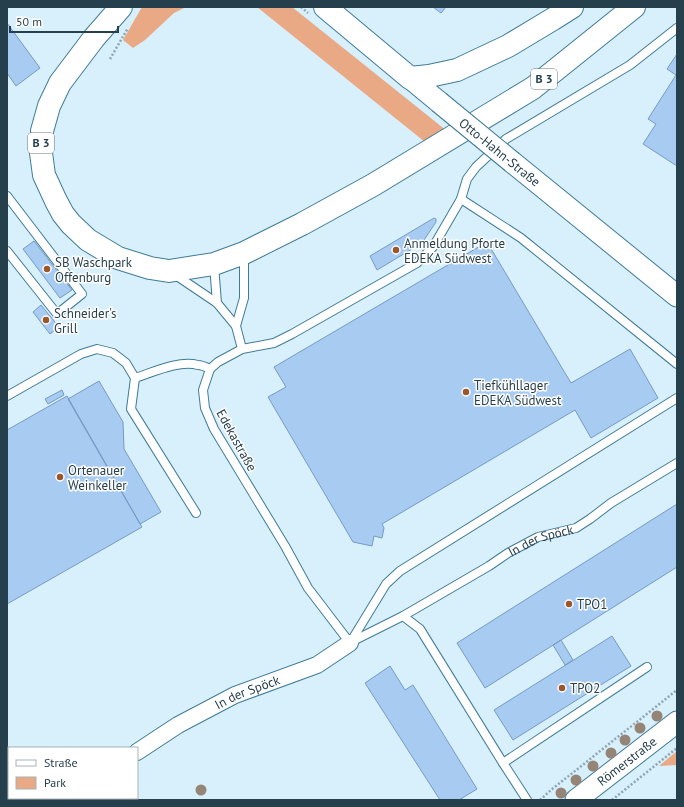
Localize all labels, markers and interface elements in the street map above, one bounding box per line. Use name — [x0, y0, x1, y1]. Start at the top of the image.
scale bar — [10, 8, 118, 34]
text: 50 m — [16, 14, 42, 29]
road number: B 3 — [531, 69, 557, 89]
street label: Otto-Hahn-Straße — [456, 114, 544, 190]
road number: B 3 — [28, 133, 54, 153]
place label: Anmeldung Pforte EDEKA Südwest — [404, 235, 505, 267]
marker: Anmeldung Pforte EDEKA Südwest — [391, 245, 401, 255]
place label: SB Waschpark Offenburg — [55, 254, 133, 286]
marker: SB Waschpark Offenburg — [42, 264, 52, 274]
place label: Schneider's Grill — [54, 305, 117, 337]
marker: Schneider's Grill — [41, 315, 51, 325]
place label: Tiefkühllager EDEKA Südwest — [474, 377, 562, 409]
marker: Tiefkühllager EDEKA Südwest — [461, 387, 471, 397]
street label: Edekastraße — [213, 406, 261, 474]
place label: Ortenauer Weinkeller — [68, 462, 127, 494]
marker: Ortenauer Weinkeller — [55, 472, 65, 482]
street label: In der Spöck — [505, 521, 576, 560]
place label: TPO1 — [577, 596, 607, 613]
marker: TPO1 — [564, 599, 574, 609]
street label: In der Spöck — [212, 671, 283, 713]
place label: TPO2 — [570, 680, 600, 697]
marker: TPO2 — [557, 683, 567, 693]
street label: Römerstraße — [594, 733, 660, 790]
legend — [8, 747, 138, 799]
text: Straße — [44, 755, 78, 770]
text: Park — [44, 775, 66, 790]

